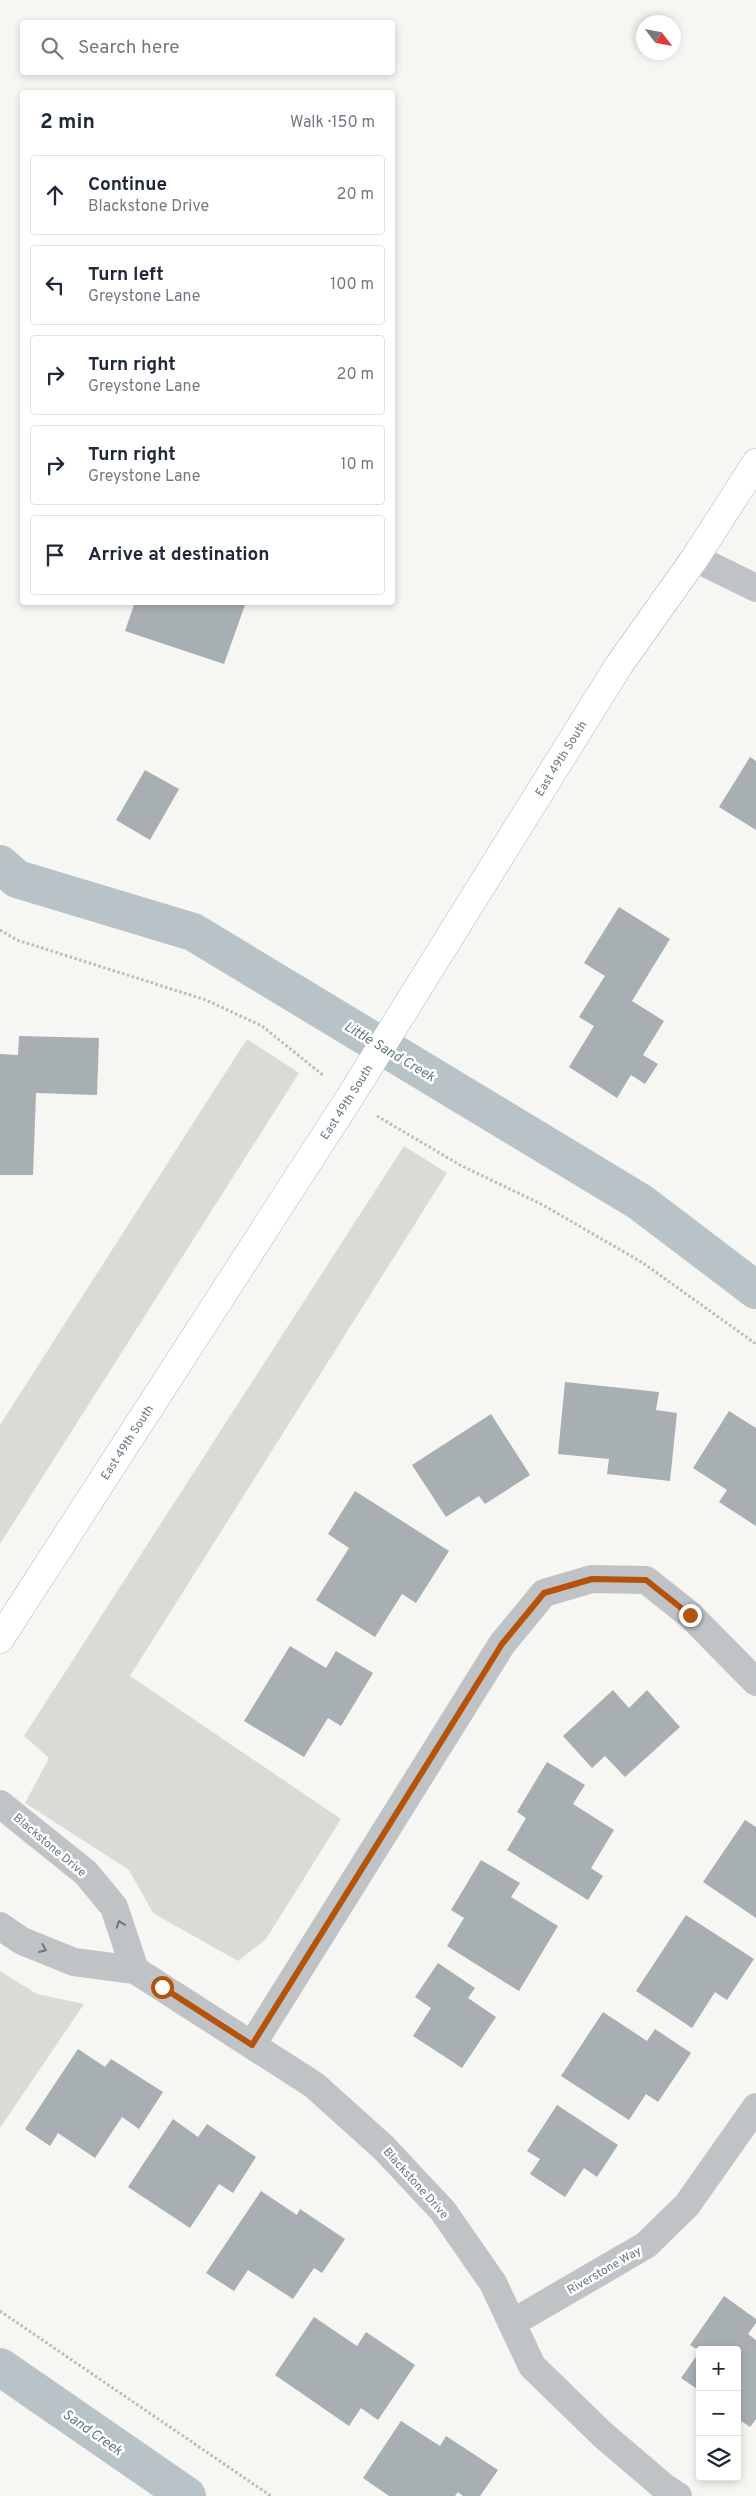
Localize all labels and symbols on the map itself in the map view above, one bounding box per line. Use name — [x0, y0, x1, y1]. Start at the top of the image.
north arrow — [636, 15, 681, 60]
street label: East 49th South — [532, 718, 591, 800]
water label: Little Sand Creek — [341, 1018, 439, 1087]
street label: East 49th South — [317, 1062, 377, 1143]
street label: East 49th South — [98, 1402, 158, 1484]
route end — [679, 1604, 702, 1627]
street label: Blackstone Drive — [9, 1810, 89, 1881]
one-way arrow — [115, 1920, 125, 1928]
one-way arrow — [38, 1943, 47, 1954]
route start — [151, 1976, 174, 1999]
street label: Blackstone Drive — [379, 2145, 452, 2223]
street label: Riverstone Way — [564, 2243, 645, 2299]
water label: Sand Creek — [59, 2406, 126, 2461]

